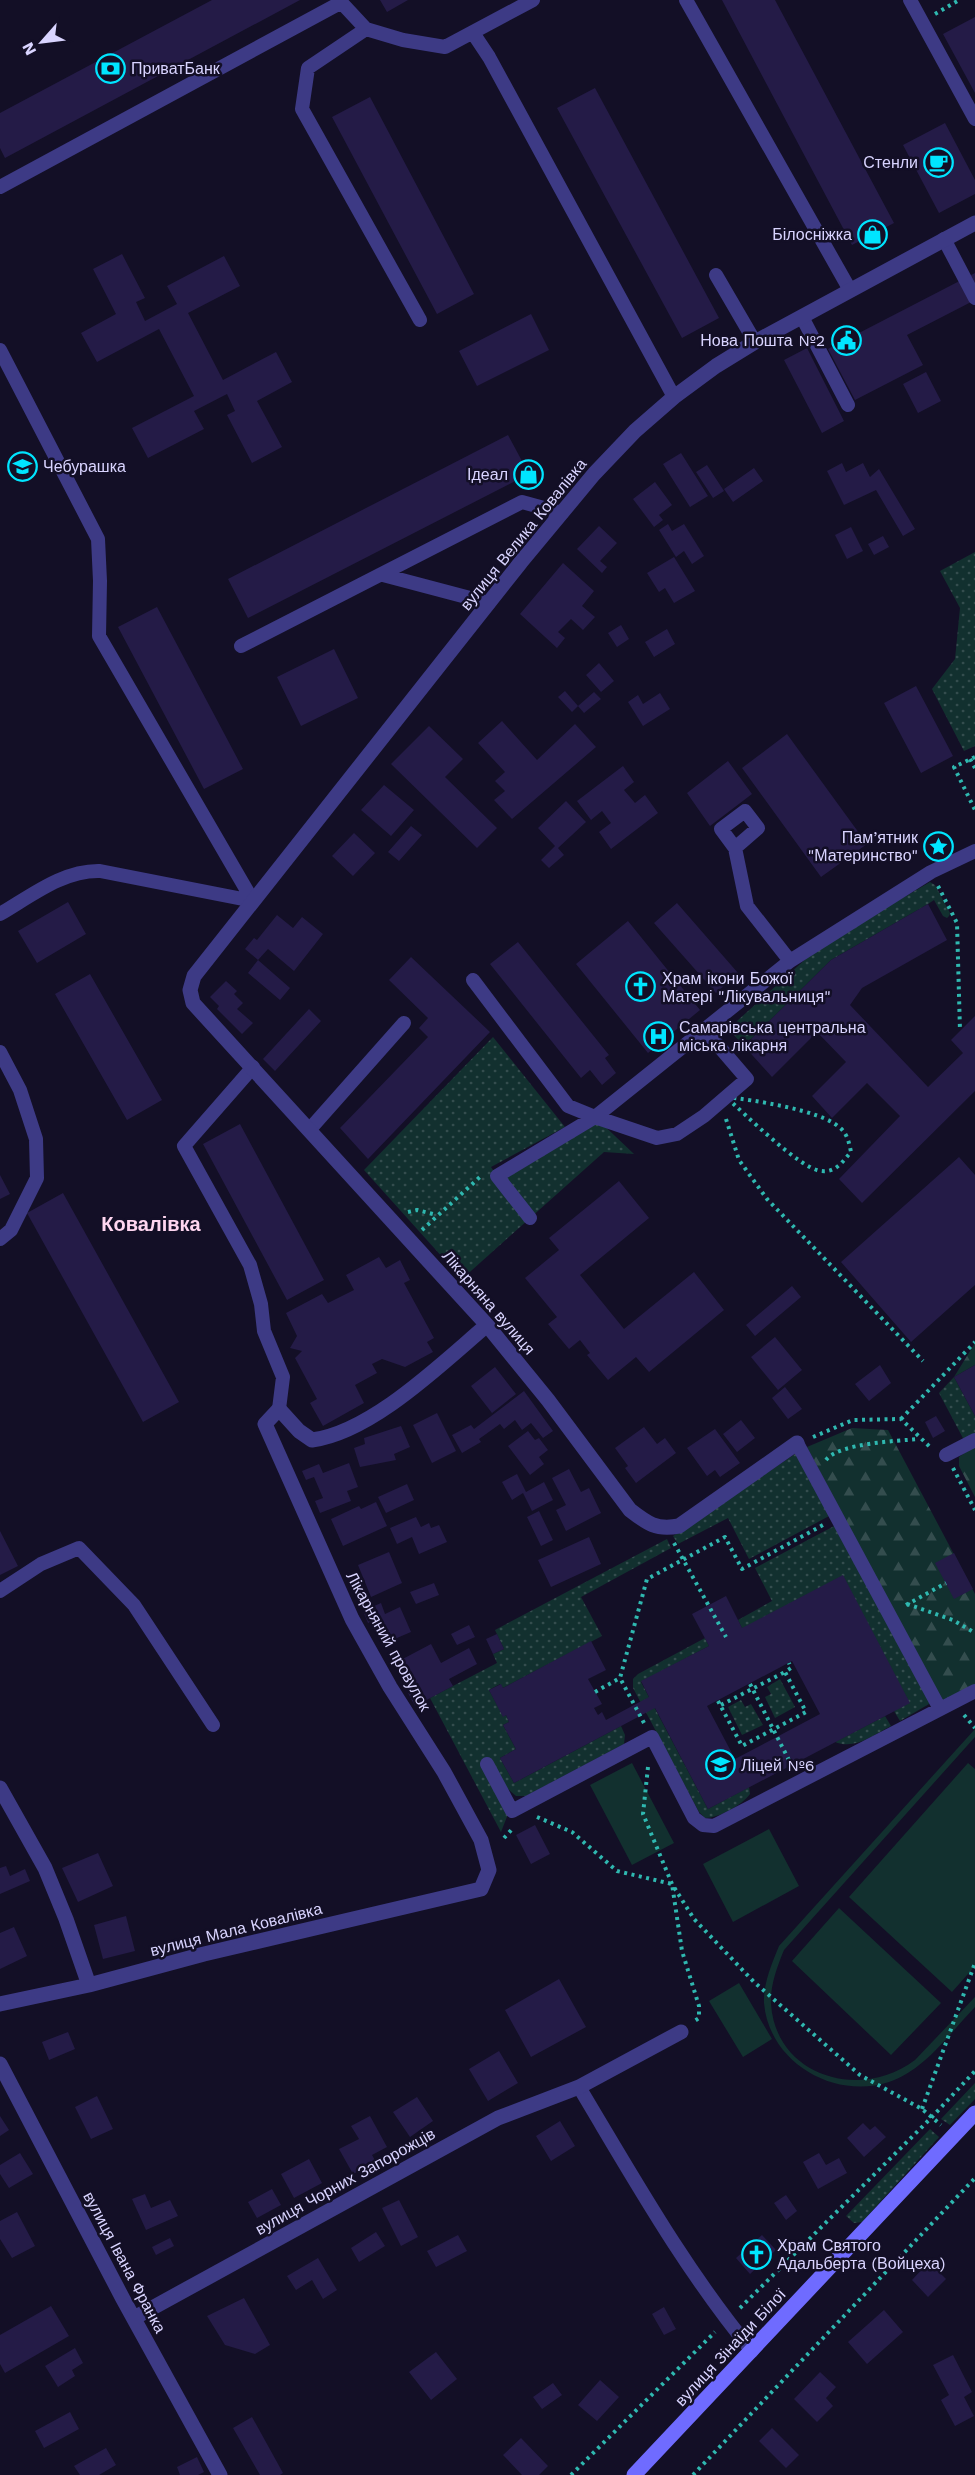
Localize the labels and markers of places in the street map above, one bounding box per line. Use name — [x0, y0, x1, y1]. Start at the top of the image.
bank icon: ПриватБанк — [94, 52, 126, 84]
place label: ПриватБанк — [131, 59, 221, 78]
cafe icon: Стенли — [923, 146, 955, 178]
place label: Стенли — [863, 153, 918, 172]
shop icon: Білосніжка — [857, 218, 889, 250]
place label: Білосніжка — [772, 225, 852, 244]
public building icon: Нова Пошта №2 — [830, 324, 862, 356]
place label: Нова Пошта №2 — [700, 331, 825, 350]
school or university icon: Чебурашка — [6, 450, 38, 482]
place label: Чебурашка — [43, 457, 126, 476]
shop icon: Ідеал — [513, 458, 545, 490]
place label: Ідеал — [467, 465, 508, 484]
place label: Пам’ятник "Материнство" — [808, 828, 919, 865]
place icon: Пам’ятник "Материнство" — [923, 830, 955, 862]
place label: Храм ікони Божої Матері "Лікувальниця" — [662, 969, 831, 1006]
church icon: Храм ікони Божої Матері "Лікувальниця" — [625, 971, 657, 1003]
place label: Самарівська центральна міська лікарня — [679, 1018, 866, 1055]
hospital icon: Самарівська центральна міська лікарня — [642, 1020, 674, 1052]
school or university icon: Ліцей №6 — [704, 1749, 736, 1781]
place label: Ліцей №6 — [741, 1756, 815, 1775]
place label: Храм Святого Адальберта (Войцеха) — [777, 2236, 945, 2273]
church icon: Храм Святого Адальберта (Войцеха) — [740, 2238, 772, 2270]

